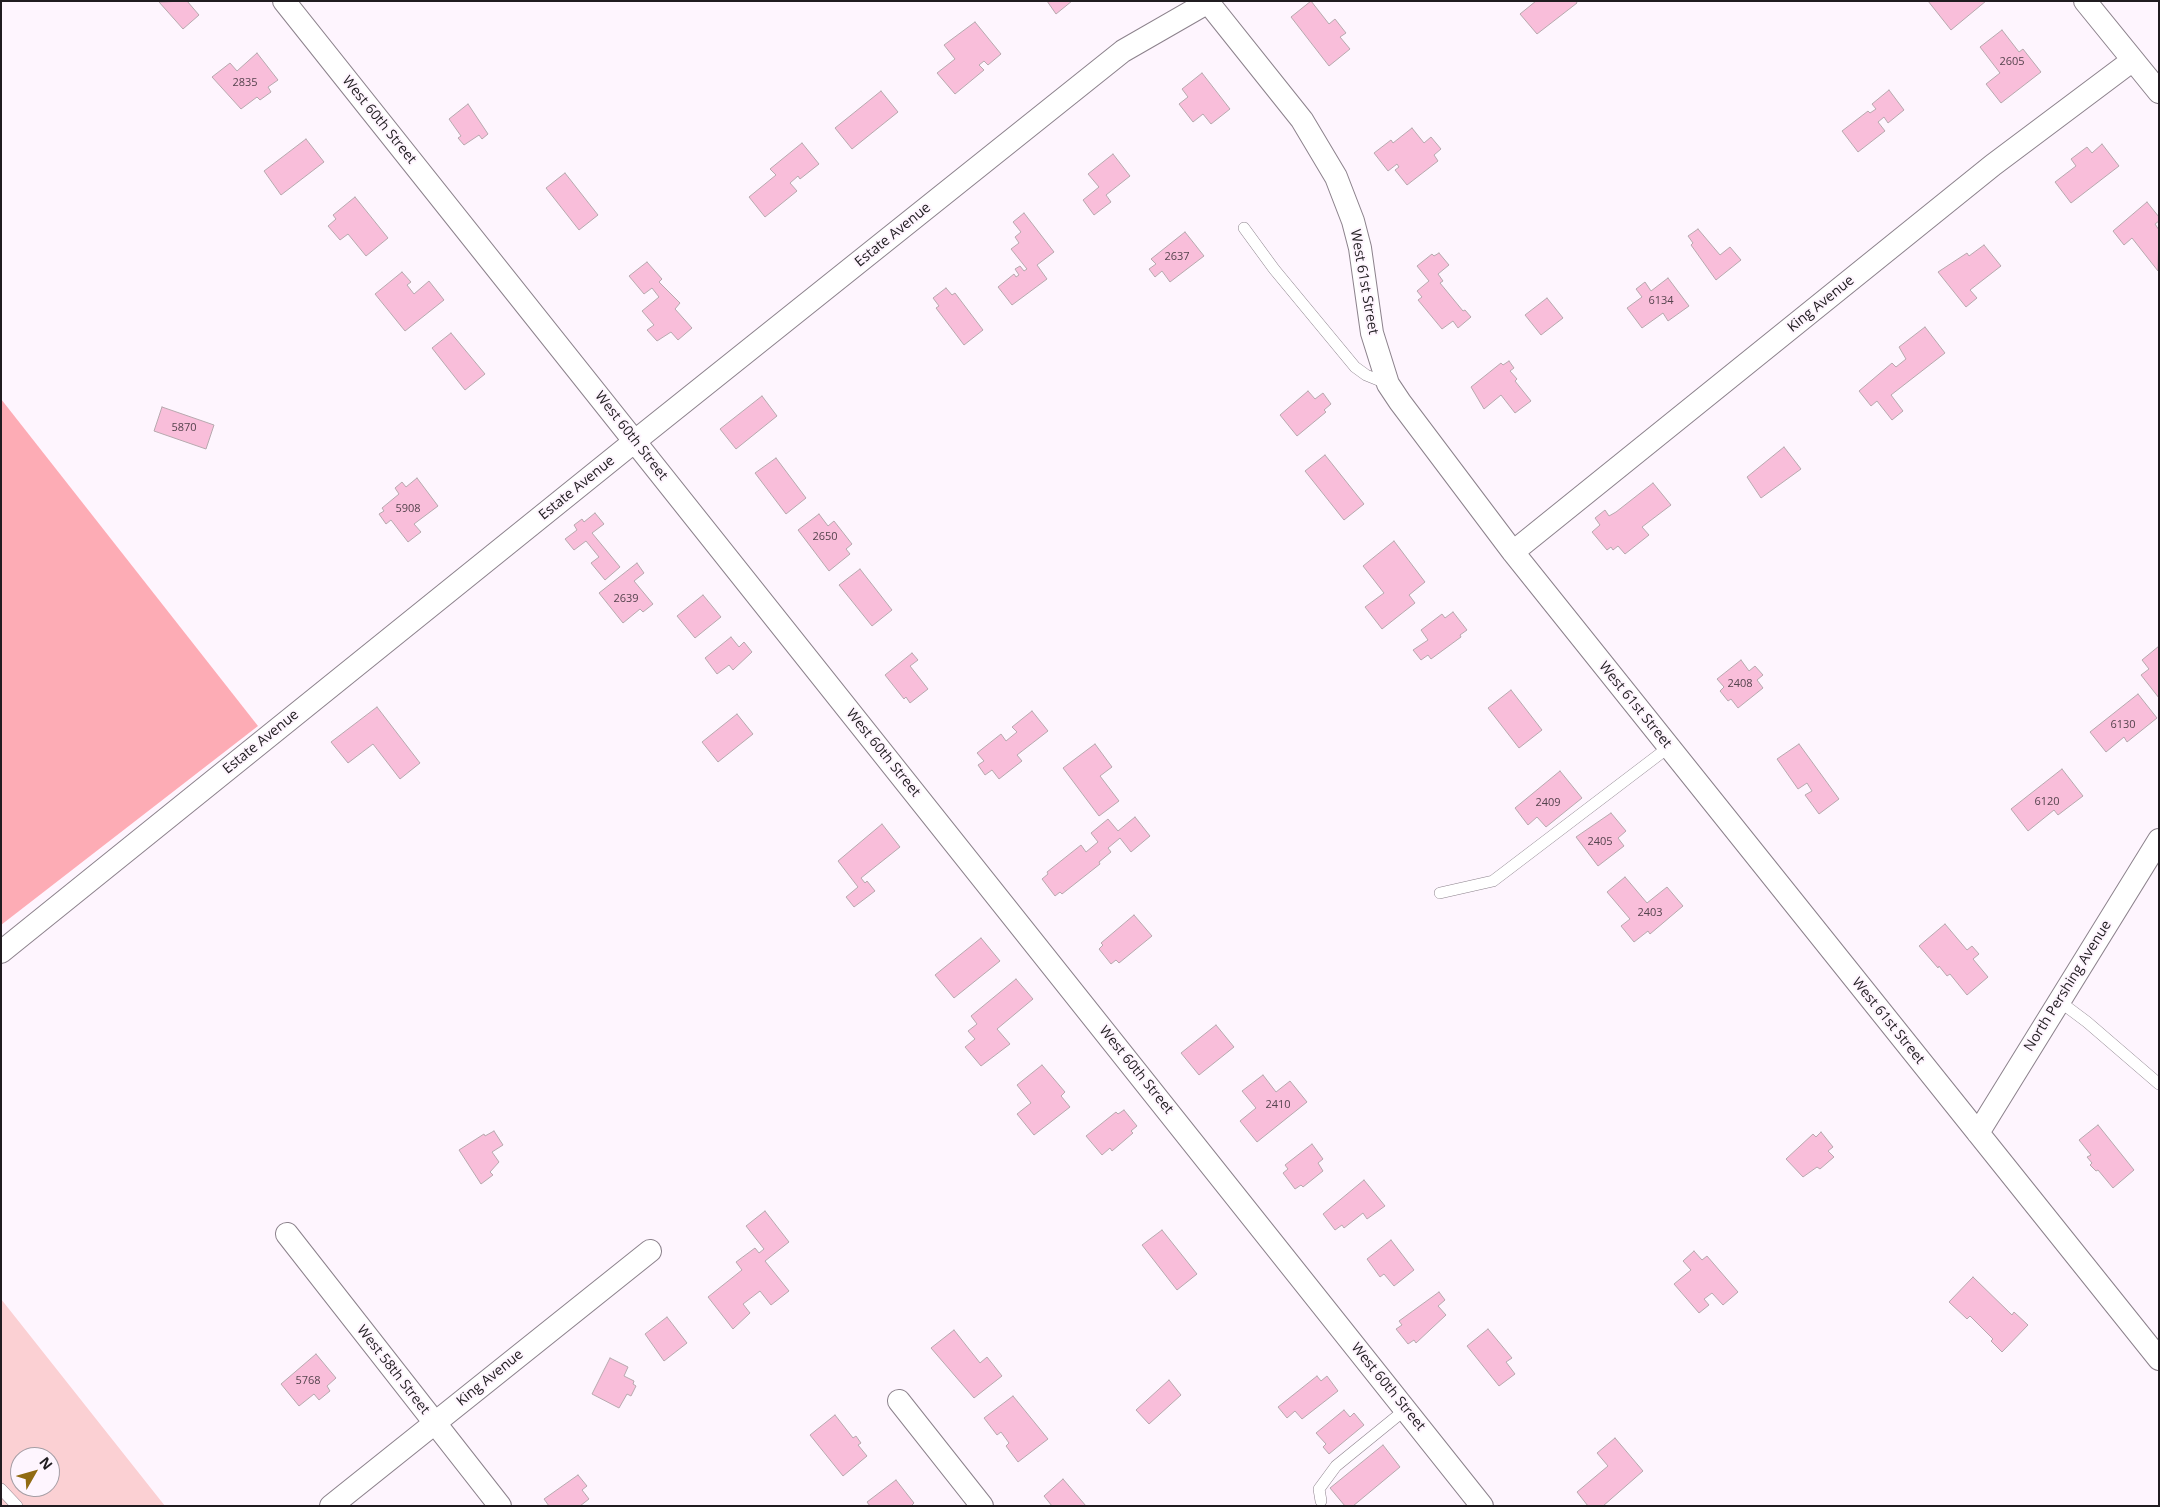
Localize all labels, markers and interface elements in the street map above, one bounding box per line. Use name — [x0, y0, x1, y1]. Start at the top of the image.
house number: 2605 — [1999, 55, 2025, 69]
street label: West 60th Street — [338, 73, 420, 167]
house number: 2835 — [232, 76, 258, 90]
street label: Estate Avenue — [852, 199, 934, 271]
street label: West 61st Street — [1346, 228, 1382, 336]
house number: 2637 — [1164, 250, 1190, 264]
street label: King Avenue — [1784, 272, 1858, 336]
house number: 6134 — [1648, 294, 1674, 308]
street label: West 60th Street — [591, 388, 671, 484]
house number: 5870 — [171, 421, 197, 435]
street label: Estate Avenue — [536, 452, 618, 524]
house number: 5908 — [395, 502, 421, 516]
house number: 2650 — [812, 530, 838, 544]
house number: 2639 — [613, 592, 639, 606]
street label: West 61st Street — [1595, 658, 1675, 752]
house number: 2408 — [1727, 677, 1753, 691]
street label: Estate Avenue — [220, 706, 302, 778]
street label: West 60th Street — [842, 706, 924, 800]
house number: 6130 — [2110, 718, 2136, 732]
house number: 6120 — [2034, 795, 2060, 809]
house number: 2409 — [1535, 796, 1561, 810]
house number: 2405 — [1587, 835, 1613, 849]
house number: 2403 — [1637, 906, 1663, 920]
street label: North Pershing Avenue — [2021, 917, 2115, 1055]
street label: West 61st Street — [1848, 974, 1928, 1068]
street label: West 60th Street — [1095, 1023, 1177, 1117]
house number: 2410 — [1265, 1098, 1291, 1112]
street label: West 58th Street — [353, 1322, 433, 1418]
street label: West 60th Street — [1347, 1340, 1429, 1434]
street label: King Avenue — [453, 1346, 527, 1410]
house number: 5768 — [295, 1374, 321, 1388]
north arrow — [10, 1447, 60, 1497]
text: N — [35, 1453, 57, 1473]

